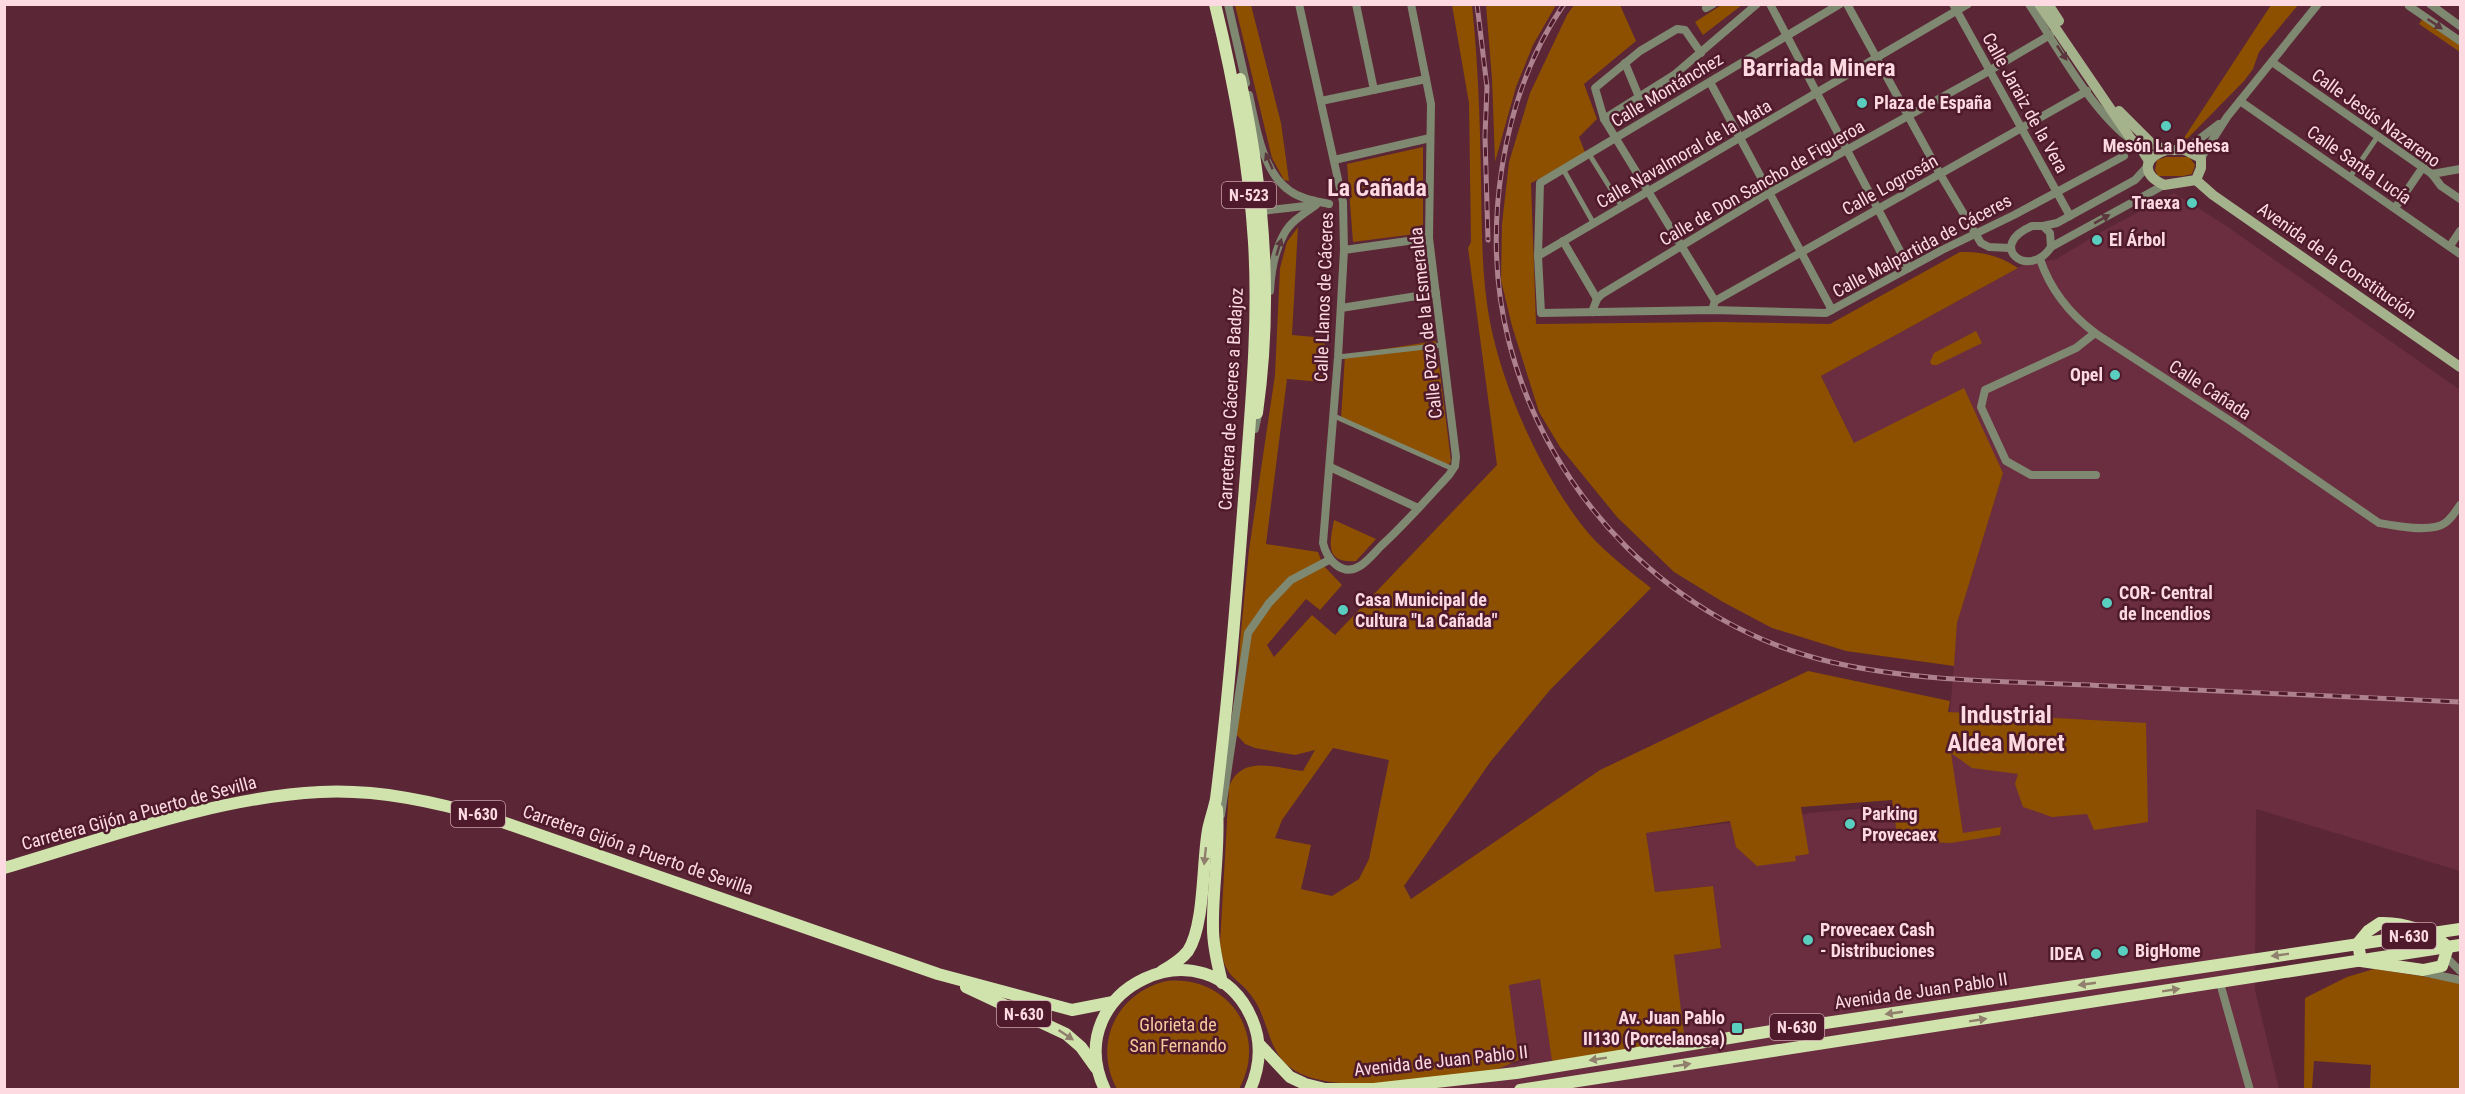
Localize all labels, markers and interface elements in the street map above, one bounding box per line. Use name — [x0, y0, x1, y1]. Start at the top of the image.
one-way arrow — [2427, 18, 2443, 29]
street label: Calle Jaraiz de la Vera — [1978, 29, 2073, 177]
one-way arrow — [2056, 45, 2067, 61]
street label: Calle Montánchez — [1607, 48, 1727, 131]
district label: Barriada Minera — [1742, 54, 1896, 82]
street label: Calle Jesús Nazareno — [2308, 64, 2445, 171]
place label: Plaza de España — [1874, 92, 1991, 113]
street label: Calle Navalmoral de la Mata — [1592, 95, 1775, 212]
marker: Plaza de España — [1855, 96, 1869, 110]
street label: Calle de Don Sancho de Figueroa — [1655, 115, 1868, 250]
marker: Mesón La Dehesa — [2159, 119, 2173, 133]
street label: Calle Santa Lucía — [2303, 121, 2415, 208]
place label: Mesón La Dehesa — [2103, 135, 2229, 156]
street label: Calle Logrosán — [1838, 150, 1941, 219]
one-way arrow — [1264, 152, 1273, 169]
district label: La Cañada — [1327, 174, 1427, 202]
road number: N-523 — [1222, 182, 1276, 208]
street label: Calle Malpartida de Cáceres — [1829, 189, 2015, 302]
place label: Traexa — [2131, 192, 2180, 213]
marker: Traexa — [2185, 196, 2199, 210]
street label: Avenida de la Constitución — [2254, 198, 2421, 323]
street label: Calle Llanos de Cáceres — [1310, 212, 1337, 382]
one-way arrow — [2094, 214, 2111, 224]
street label: Calle Pozo de la Esmeralda — [1405, 226, 1446, 420]
place label: El Árbol — [2109, 229, 2166, 250]
marker: El Árbol — [2090, 233, 2104, 247]
one-way arrow — [1275, 238, 1285, 256]
street label: Carretera de Cáceres a Badajoz — [1214, 287, 1247, 511]
street label: Calle Cañada — [2165, 355, 2255, 424]
place label: Opel — [2070, 364, 2103, 385]
marker: Opel — [2108, 368, 2122, 382]
place label: COR- Central de Incendios — [2119, 582, 2213, 624]
place label: Casa Municipal de Cultura "La Cañada" — [1355, 589, 1498, 631]
marker: COR- Central de Incendios — [2100, 596, 2114, 610]
marker: Casa Municipal de Cultura "La Cañada" — [1336, 603, 1350, 617]
district label: Industrial Aldea Moret — [1947, 701, 2065, 757]
street label: Carretera Gijón a Puerto de Sevilla — [19, 771, 259, 854]
street label: Carretera Gijón a Puerto de Sevilla — [520, 800, 756, 899]
road number: N-630 — [451, 801, 505, 827]
place label: Parking Provecaex — [1862, 803, 1937, 845]
marker: Parking Provecaex — [1843, 817, 1857, 831]
one-way arrow — [1200, 846, 1210, 865]
place label: Provecaex Cash - Distribuciones — [1820, 919, 1935, 961]
road number: N-630 — [2382, 923, 2436, 949]
marker: Provecaex Cash - Distribuciones — [1801, 933, 1815, 947]
place label: BigHome — [2135, 940, 2201, 961]
place label: IDEA — [2049, 943, 2084, 964]
marker: BigHome — [2116, 944, 2130, 958]
marker: IDEA — [2089, 947, 2103, 961]
one-way arrow — [2270, 951, 2289, 960]
street label: Avenida de Juan Pablo II — [1833, 968, 2009, 1013]
one-way arrow — [2077, 980, 2096, 989]
one-way arrow — [2162, 986, 2181, 995]
road number: N-630 — [997, 1001, 1051, 1027]
place label: Av. Juan Pablo II130 (Porcelanosa) — [1583, 1007, 1725, 1050]
one-way arrow — [1884, 1008, 1903, 1017]
park label: Glorieta de San Fernando — [1129, 1014, 1227, 1056]
road number: N-630 — [1770, 1014, 1824, 1040]
one-way arrow — [1969, 1015, 1988, 1024]
marker: Av. Juan Pablo II130 (Porcelanosa) — [1730, 1021, 1744, 1035]
one-way arrow — [1057, 1030, 1074, 1041]
street label: Avenida de Juan Pablo II — [1353, 1041, 1529, 1080]
one-way arrow — [1588, 1055, 1607, 1064]
one-way arrow — [1673, 1060, 1692, 1069]

